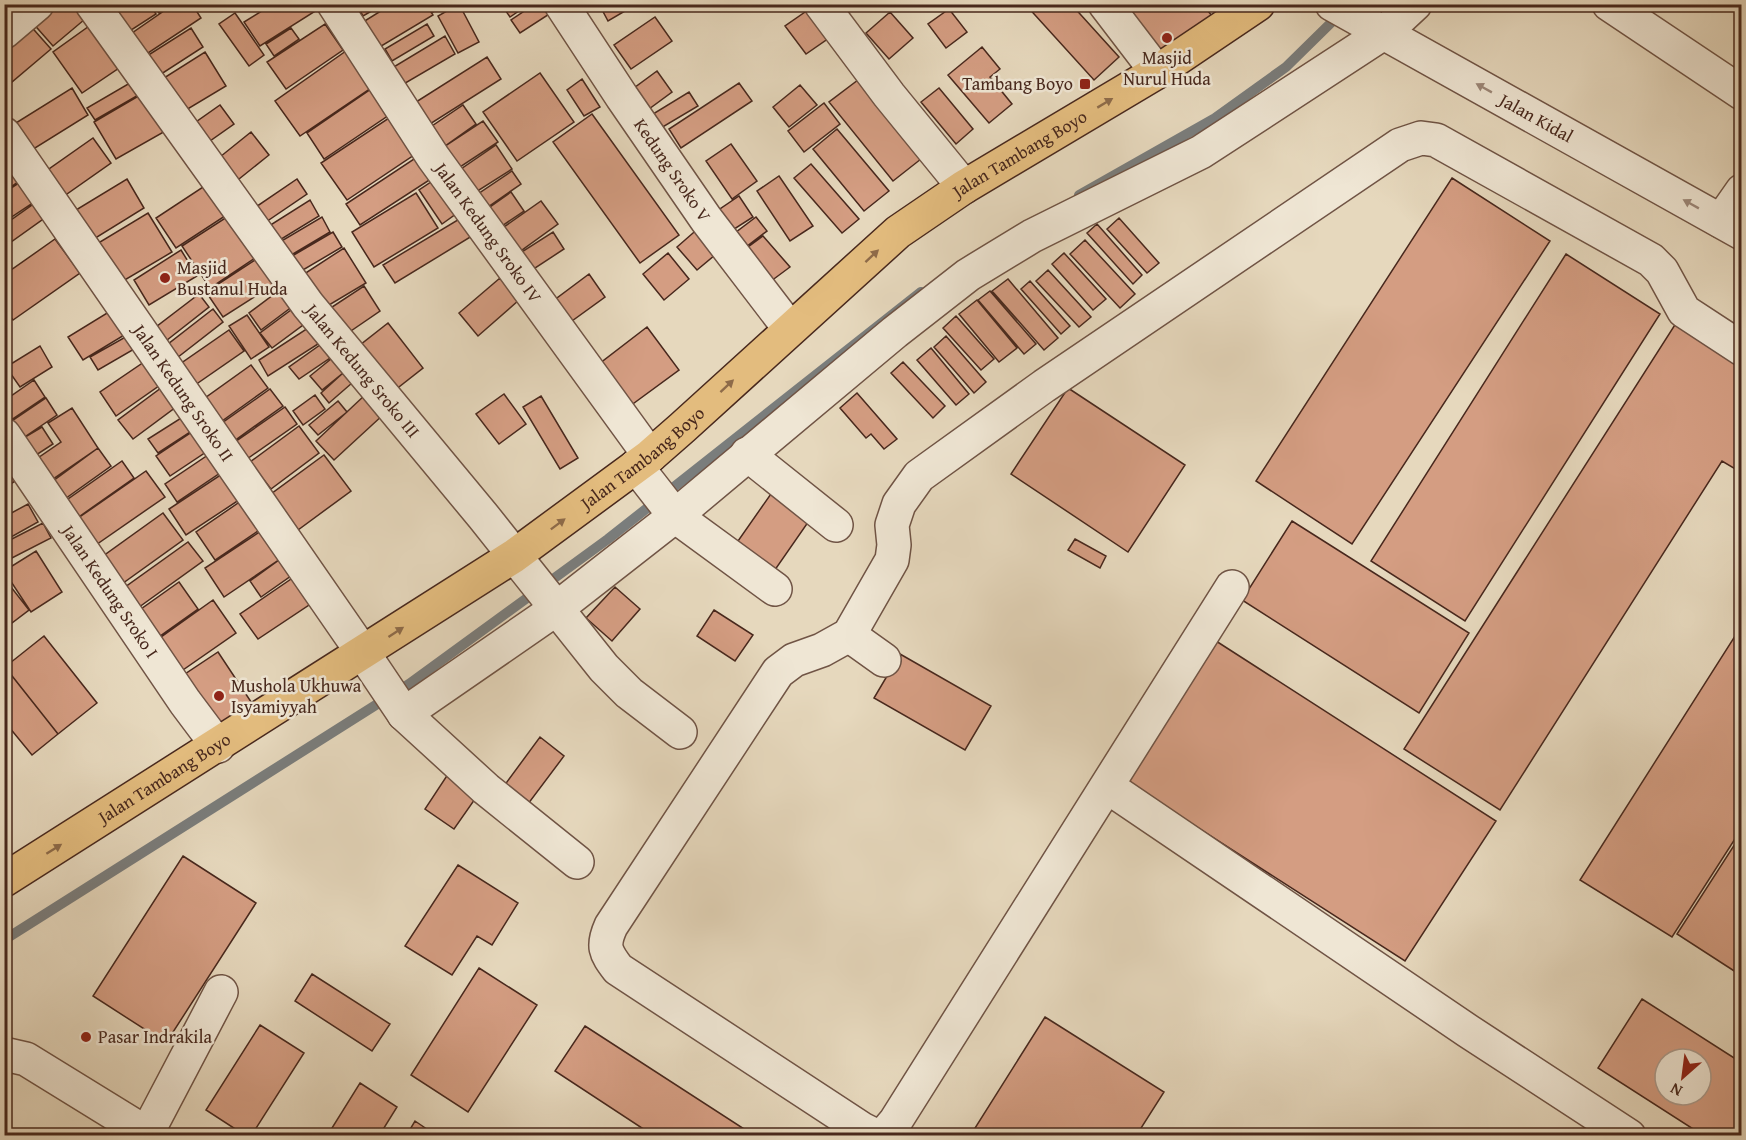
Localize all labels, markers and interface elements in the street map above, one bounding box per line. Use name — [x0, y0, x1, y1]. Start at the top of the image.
marker: Masjid Nurul Huda — [1160, 31, 1174, 45]
place label: Masjid Nurul Huda — [1123, 44, 1211, 92]
place label: Tambang Boyo — [962, 70, 1073, 97]
marker: Tambang Boyo — [1078, 77, 1092, 91]
one-way arrow — [1475, 83, 1492, 93]
street label: Jalan Kidal — [1493, 85, 1578, 149]
one-way arrow — [1097, 98, 1114, 108]
street label: Jalan Tambang Boyo — [945, 103, 1092, 205]
street label: Kedung Sroko V — [628, 113, 718, 227]
street label: Jalan Kedung Sroko IV — [427, 155, 549, 309]
one-way arrow — [1682, 199, 1699, 209]
one-way arrow — [865, 249, 880, 263]
place label: Masjid Bustanul Huda — [177, 254, 288, 302]
marker: Masjid Bustanul Huda — [158, 271, 172, 285]
street label: Jalan Kedung Sroko III — [298, 296, 427, 443]
street label: Jalan Kedung Sroko II — [125, 317, 241, 467]
one-way arrow — [720, 380, 734, 394]
street label: Jalan Tambang Boyo — [573, 400, 711, 517]
street label: Jalan Kedung Sroko I — [54, 517, 165, 663]
one-way arrow — [550, 518, 566, 530]
one-way arrow — [388, 626, 404, 637]
place label: Mushola Ukhuwa Isyamiyyah — [231, 672, 362, 720]
marker: Mushola Ukhuwa Isyamiyyah — [212, 689, 226, 703]
street label: Jalan Tambang Boyo — [91, 725, 236, 831]
one-way arrow — [46, 843, 62, 854]
place label: Pasar Indrakila — [98, 1023, 212, 1050]
marker: Pasar Indrakila — [79, 1030, 93, 1044]
north arrow — [1653, 1047, 1713, 1107]
text: N — [1665, 1077, 1686, 1103]

